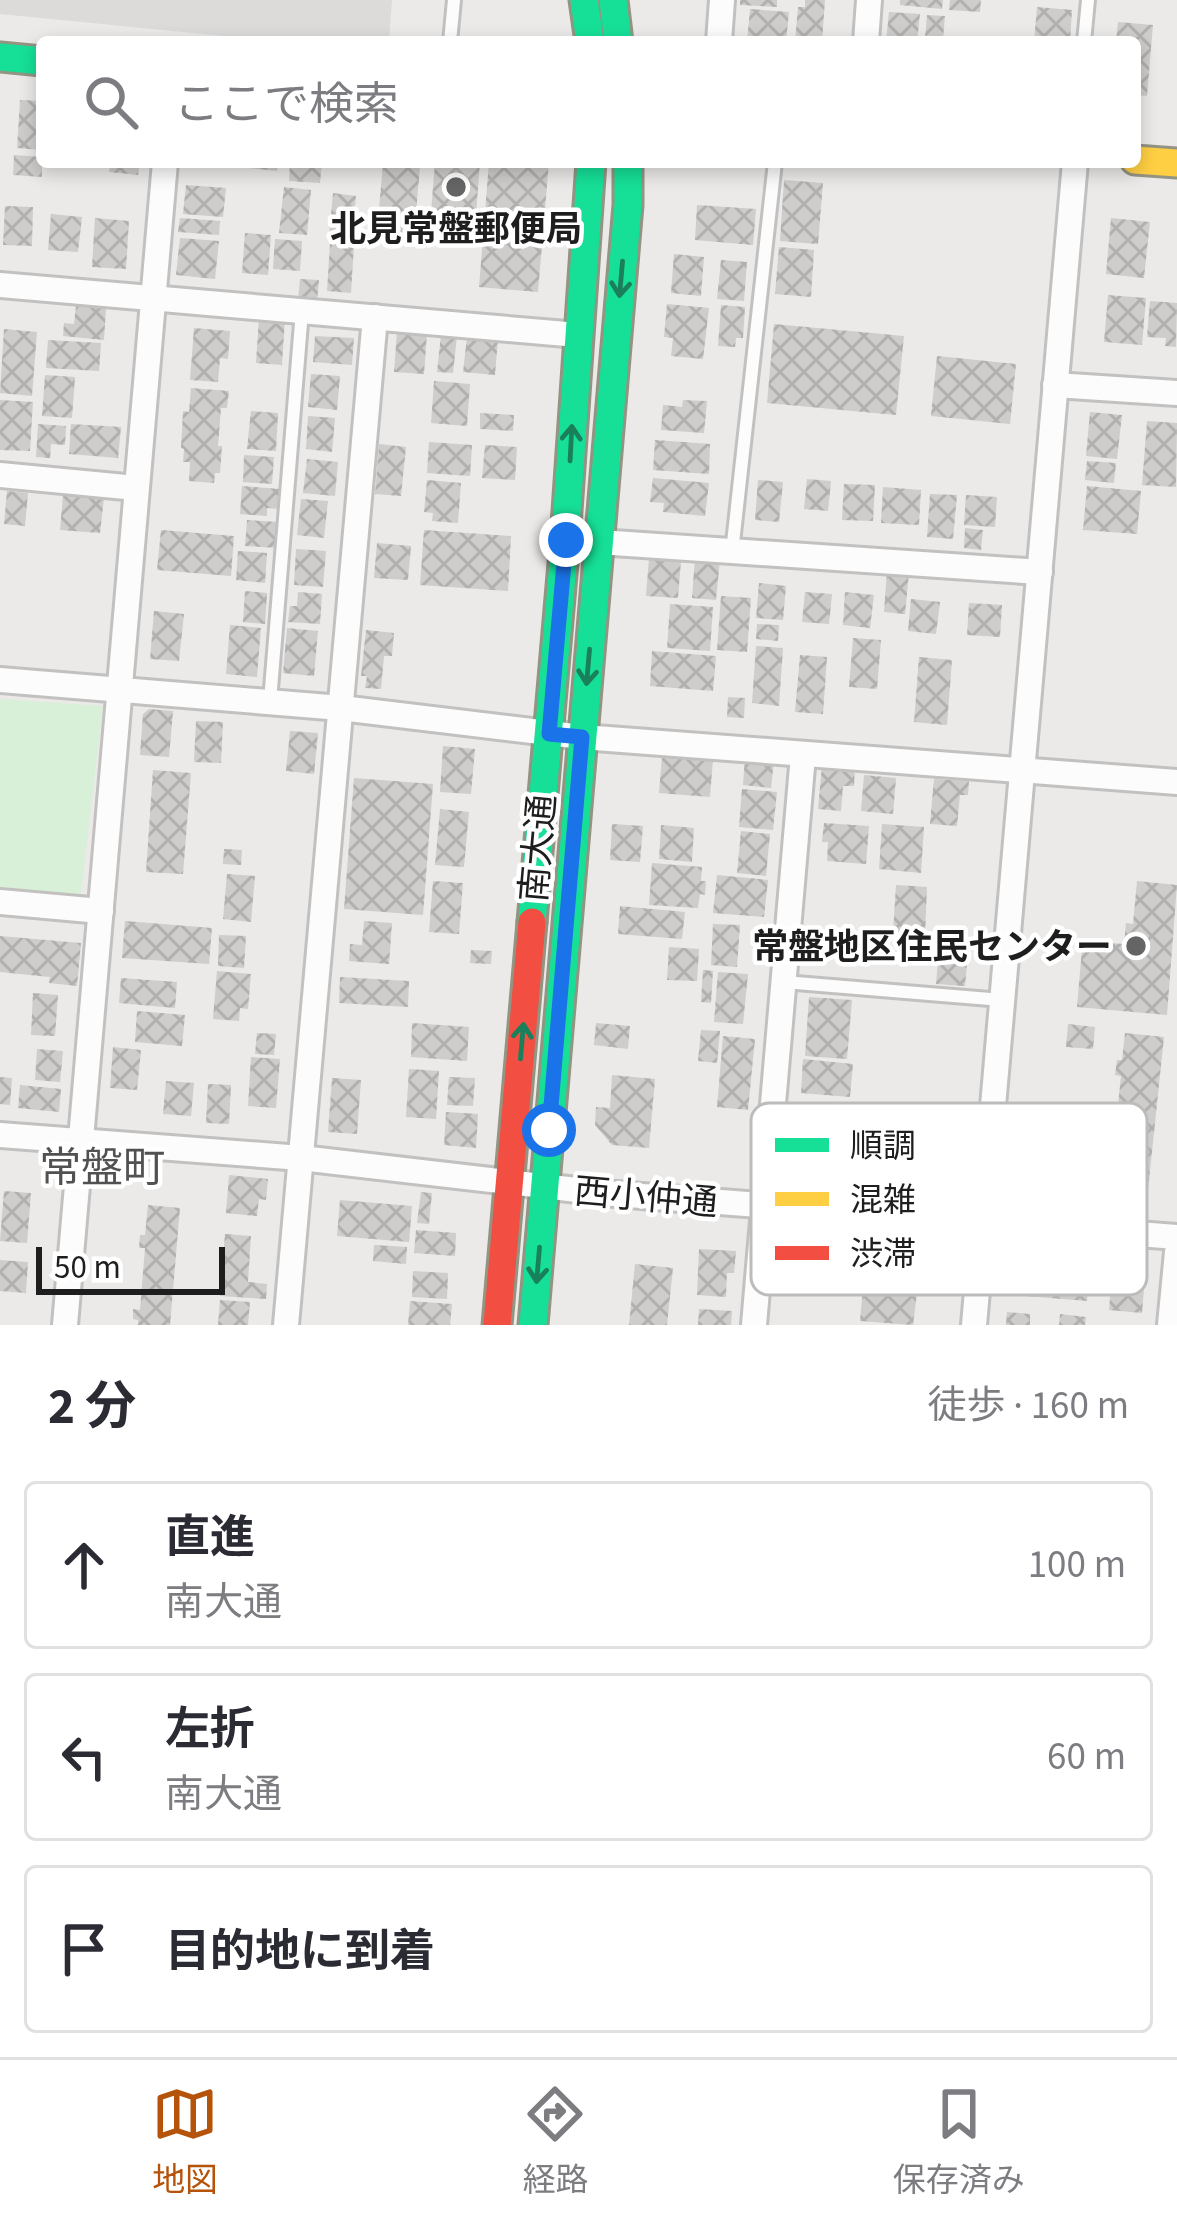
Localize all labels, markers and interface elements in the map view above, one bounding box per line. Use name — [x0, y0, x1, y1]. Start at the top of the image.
search box — [36, 36, 1141, 168]
icon: search — [78, 69, 144, 135]
text: ここで検索 — [174, 73, 399, 137]
marker: 北見常盤郵便局 — [443, 174, 469, 200]
place label: 北見常盤郵便局 — [330, 204, 582, 255]
one-way arrow — [609, 259, 632, 298]
one-way arrow — [560, 424, 583, 463]
route end — [539, 513, 593, 567]
one-way arrow — [576, 647, 599, 686]
street label: 南大通 — [508, 792, 569, 904]
place label: 常盤地区住民センター — [752, 922, 1112, 973]
marker: 常盤地区住民センター — [1123, 933, 1149, 959]
one-way arrow — [511, 1022, 534, 1061]
route start — [522, 1103, 576, 1157]
legend — [751, 1103, 1147, 1295]
text: 順調 — [850, 1123, 916, 1170]
district label: 常盤町 — [39, 1139, 165, 1199]
street label: 西小仲通 — [572, 1166, 720, 1229]
text: 混雑 — [850, 1177, 916, 1224]
text: 渋滞 — [850, 1231, 916, 1278]
scale bar — [36, 1241, 225, 1294]
text: 50 m — [54, 1244, 121, 1291]
one-way arrow — [526, 1245, 549, 1284]
text: 2 分 — [48, 1371, 136, 1443]
text: 徒歩 · 160 m — [927, 1378, 1129, 1434]
text: 直進 — [165, 1506, 255, 1570]
icon: ahead — [51, 1532, 117, 1598]
text: 100 m — [1028, 1537, 1126, 1593]
text: 南大通 — [165, 1575, 282, 1631]
text: 左折 — [165, 1698, 255, 1762]
icon: left — [51, 1724, 117, 1790]
text: 60 m — [1047, 1729, 1126, 1785]
text: 南大通 — [165, 1767, 282, 1823]
icon: arrive — [51, 1916, 117, 1982]
text: 目的地に到着 — [165, 1920, 435, 1984]
tab: 地図 — [152, 2081, 218, 2204]
tab: 経路 — [522, 2081, 588, 2204]
tab: 保存済み — [893, 2081, 1025, 2204]

